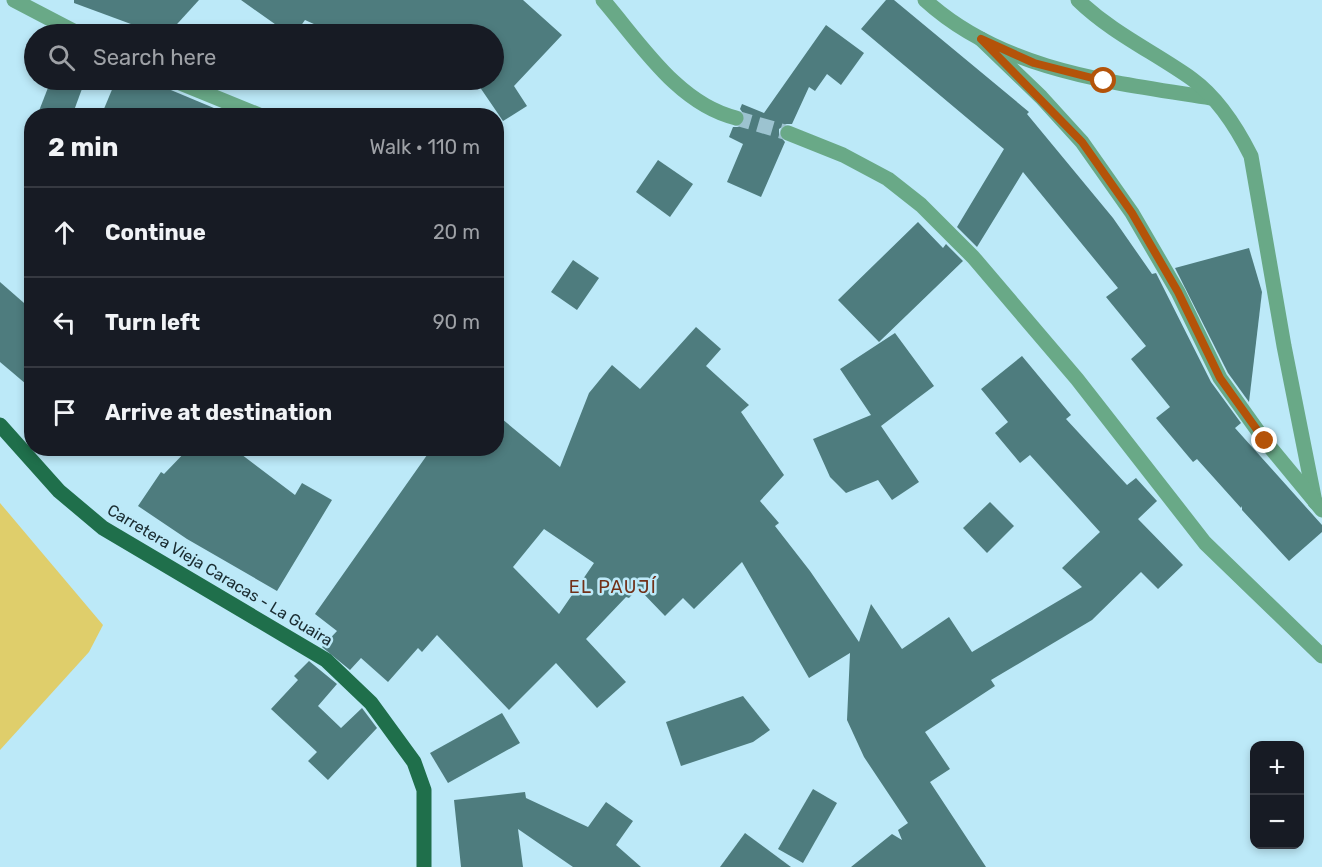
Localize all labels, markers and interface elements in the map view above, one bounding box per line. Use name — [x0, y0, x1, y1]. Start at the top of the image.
search box — [24, 24, 504, 90]
icon: search — [45, 41, 78, 74]
text: Search here — [93, 44, 216, 71]
route start — [1090, 67, 1116, 93]
text: 2 min — [48, 132, 118, 163]
text: Walk · 110 m — [369, 135, 480, 159]
icon: ahead — [48, 216, 81, 249]
text: Continue — [105, 219, 206, 246]
text: 20 m — [433, 220, 480, 244]
icon: left — [48, 306, 81, 339]
text: Turn left — [105, 309, 200, 336]
text: 90 m — [433, 310, 480, 334]
icon: arrive — [48, 396, 81, 429]
text: Arrive at destination — [105, 399, 332, 426]
route end — [1251, 427, 1277, 453]
street label: Carretera Vieja Caracas - La Guaira — [104, 500, 336, 650]
district label: EL PAUJÍ — [569, 576, 657, 598]
map controls — [1250, 741, 1304, 849]
button: + — [1250, 741, 1304, 795]
button: − — [1250, 795, 1304, 849]

